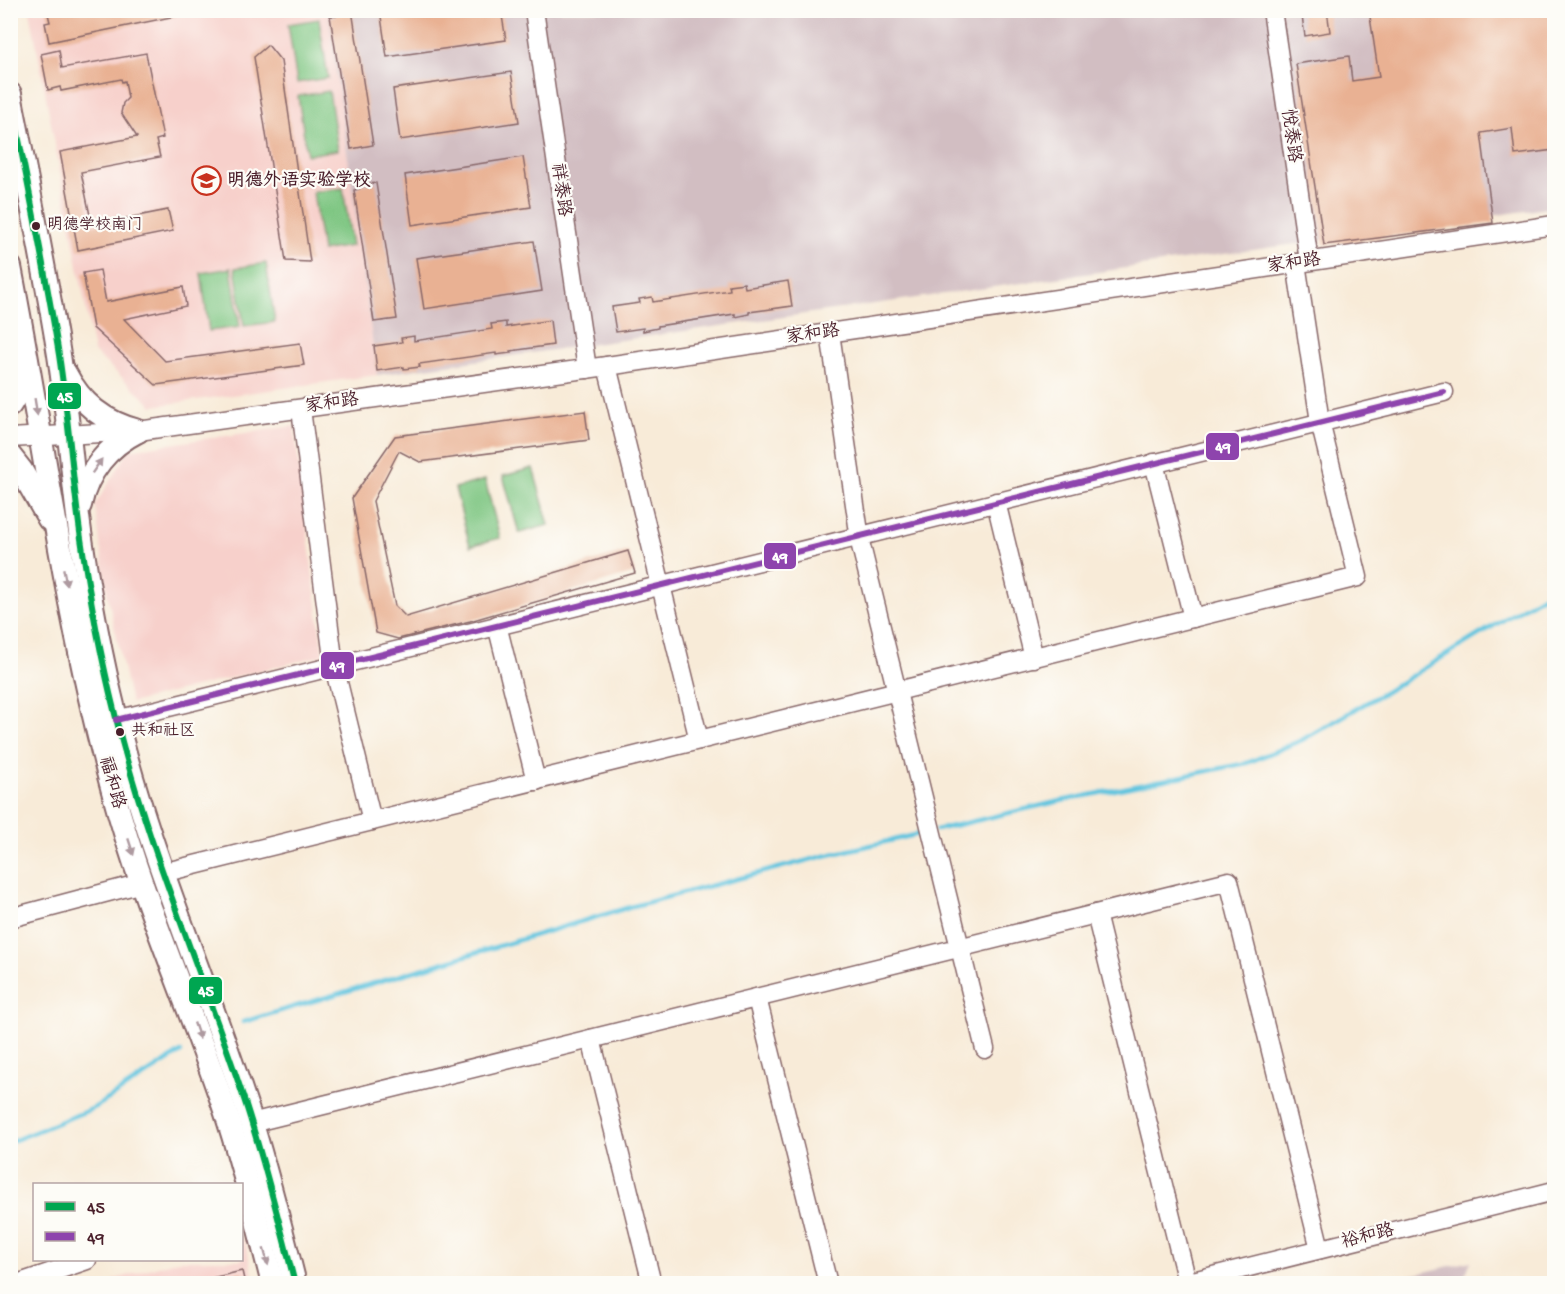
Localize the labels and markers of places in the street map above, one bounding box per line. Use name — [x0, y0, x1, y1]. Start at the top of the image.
school or university icon: 明德外语实验学校 — [190, 165, 222, 197]
place label: 明德外语实验学校 — [227, 170, 371, 192]
place label: 明德学校南门 — [47, 215, 143, 236]
marker: 明德学校南门 — [30, 220, 42, 232]
place label: 共和社区 — [131, 722, 195, 742]
marker: 共和社区 — [114, 726, 126, 738]

